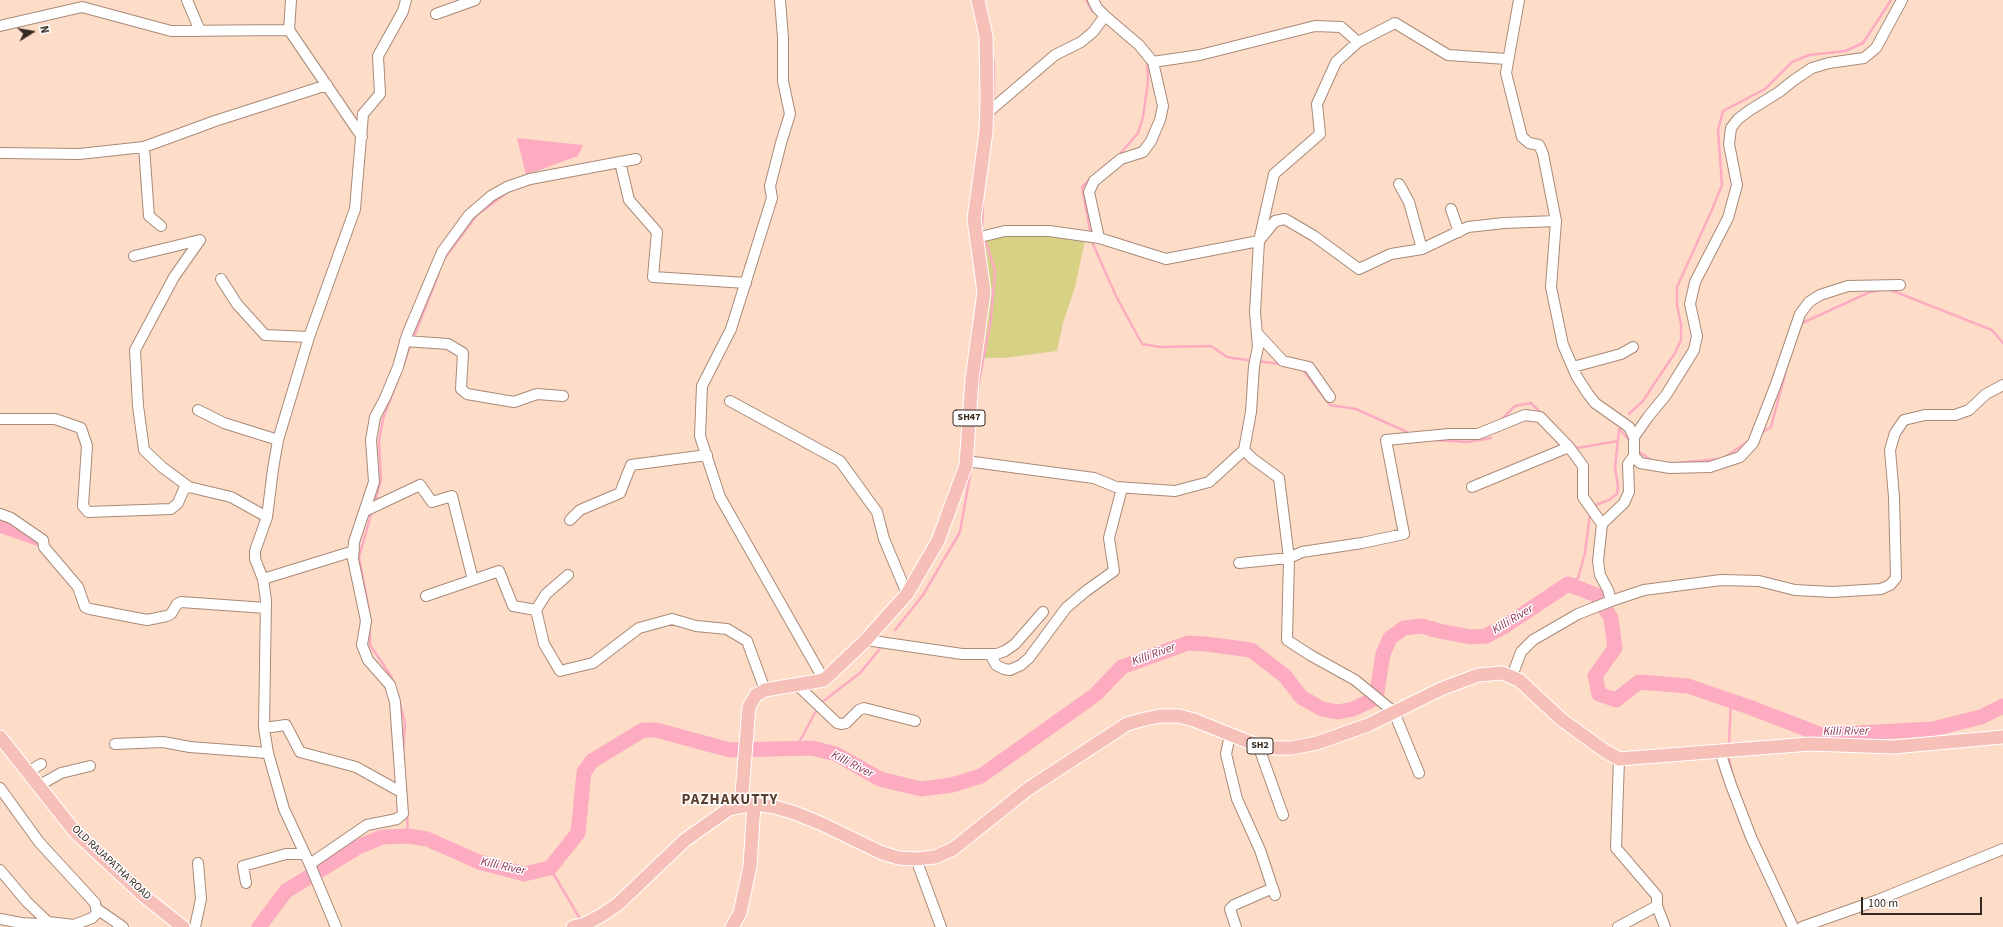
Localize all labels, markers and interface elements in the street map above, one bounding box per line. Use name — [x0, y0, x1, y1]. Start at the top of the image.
north arrow — [12, 12, 52, 52]
text: N — [36, 25, 52, 35]
road number: SH47 — [953, 410, 985, 426]
water label: Killi River — [1490, 602, 1536, 638]
water label: Killi River — [1130, 640, 1178, 670]
water label: Killi River — [1823, 724, 1869, 740]
road number: SH2 — [1247, 738, 1273, 754]
water label: Killi River — [829, 748, 875, 782]
district label: PAZHAKUTTY — [682, 792, 778, 810]
street label: OLD RAJAPATHA ROAD — [69, 823, 153, 903]
water label: Killi River — [479, 855, 527, 879]
scale bar — [1863, 889, 1984, 915]
text: 100 m — [1868, 895, 1898, 912]

